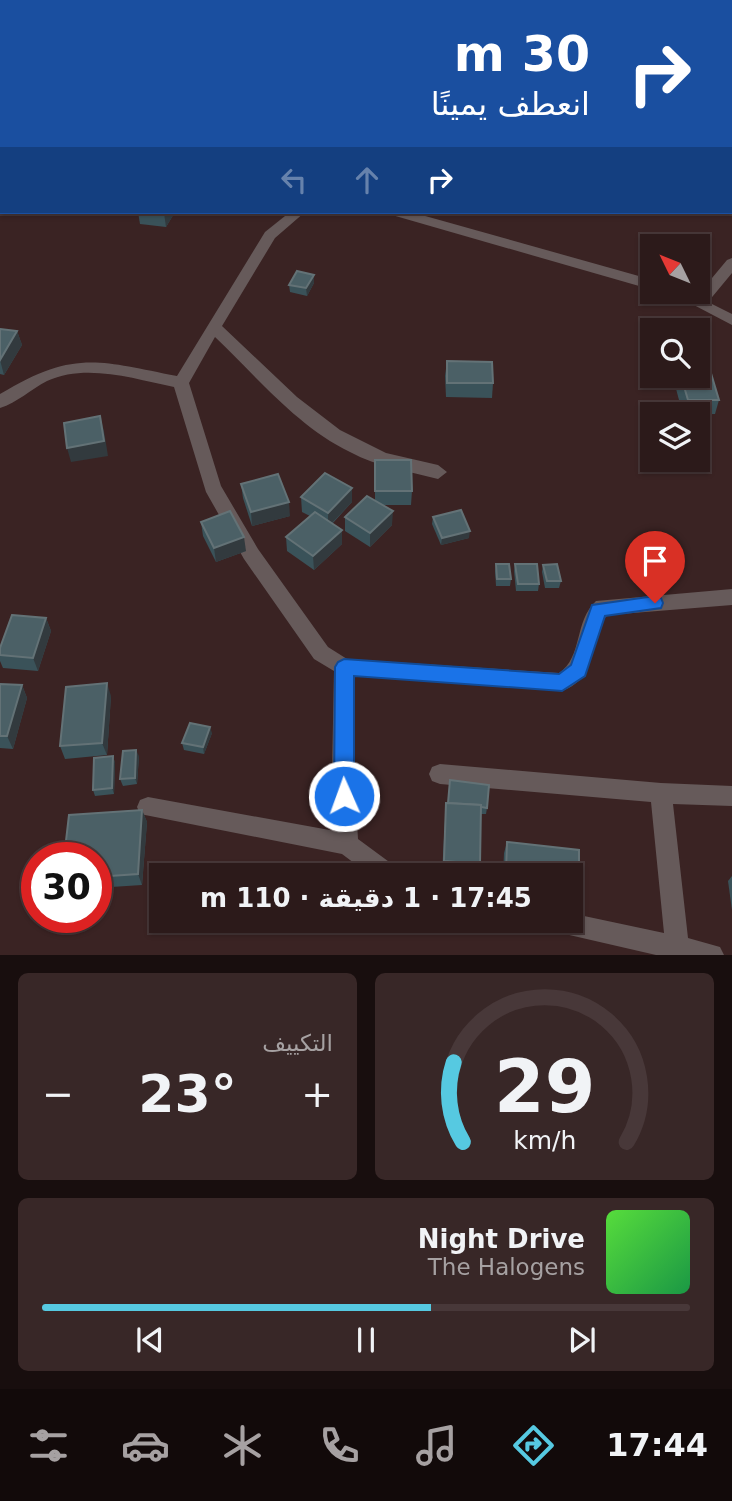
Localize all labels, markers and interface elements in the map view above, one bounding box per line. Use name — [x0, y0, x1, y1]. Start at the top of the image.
text: 30 m — [454, 26, 590, 83]
icon: right — [614, 28, 705, 119]
text: انعطف يمينًا — [431, 85, 590, 123]
icon: left — [275, 161, 313, 199]
icon: ahead — [348, 161, 386, 199]
icon: right — [421, 161, 459, 199]
north arrow — [640, 234, 710, 304]
map controls — [640, 234, 710, 472]
button: search — [640, 318, 710, 388]
button: layers — [640, 402, 710, 472]
pin — [625, 531, 685, 603]
icon: arrive — [636, 542, 674, 580]
position arrow — [307, 759, 381, 833]
speed limit sign: 30 — [21, 842, 112, 933]
text: 17:45 · 1 دقيقة · 110 m — [200, 883, 532, 913]
text: التكييف — [262, 1030, 333, 1056]
text: 29 — [494, 1045, 595, 1130]
text: 23° — [138, 1064, 237, 1124]
text: − — [42, 1072, 74, 1116]
text: + — [301, 1072, 333, 1116]
text: km/h — [513, 1126, 576, 1155]
text: Night Drive — [418, 1224, 585, 1254]
text: The Halogens — [428, 1254, 585, 1280]
icon: previous — [131, 1321, 169, 1359]
icon: pause — [347, 1321, 385, 1359]
icon: next — [563, 1321, 601, 1359]
icon: filters — [24, 1421, 73, 1470]
icon: car — [121, 1421, 170, 1470]
icon: climate — [218, 1421, 267, 1470]
icon: phone — [315, 1421, 364, 1470]
icon: music — [412, 1421, 461, 1470]
icon: directions — [509, 1421, 558, 1470]
text: 17:44 — [606, 1426, 708, 1464]

